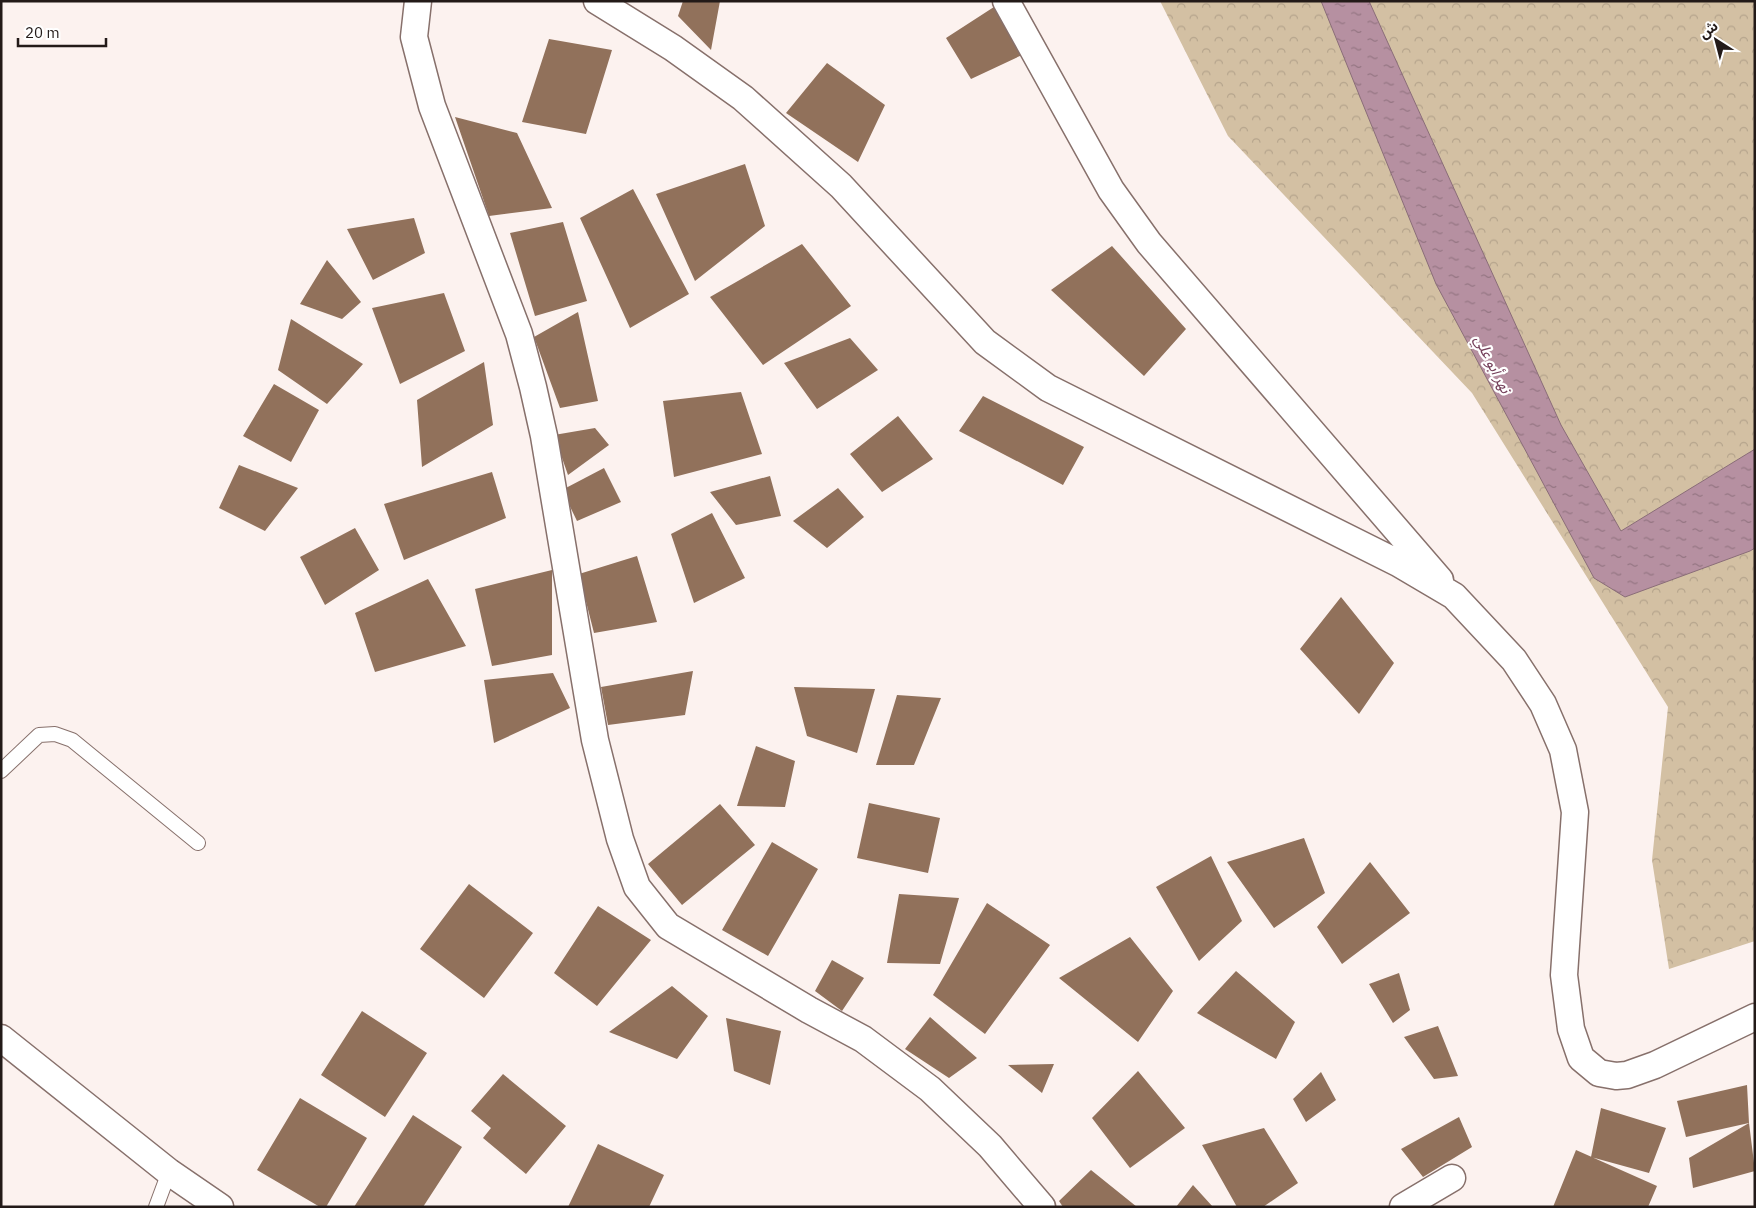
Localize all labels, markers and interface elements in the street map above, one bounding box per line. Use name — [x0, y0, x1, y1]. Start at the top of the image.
scale bar — [18, 15, 105, 47]
north arrow — [1691, 15, 1741, 65]
text: ش — [1695, 17, 1721, 42]
text: 20 m — [25, 23, 60, 42]
water label: نهر أبو علي — [1468, 332, 1516, 399]

